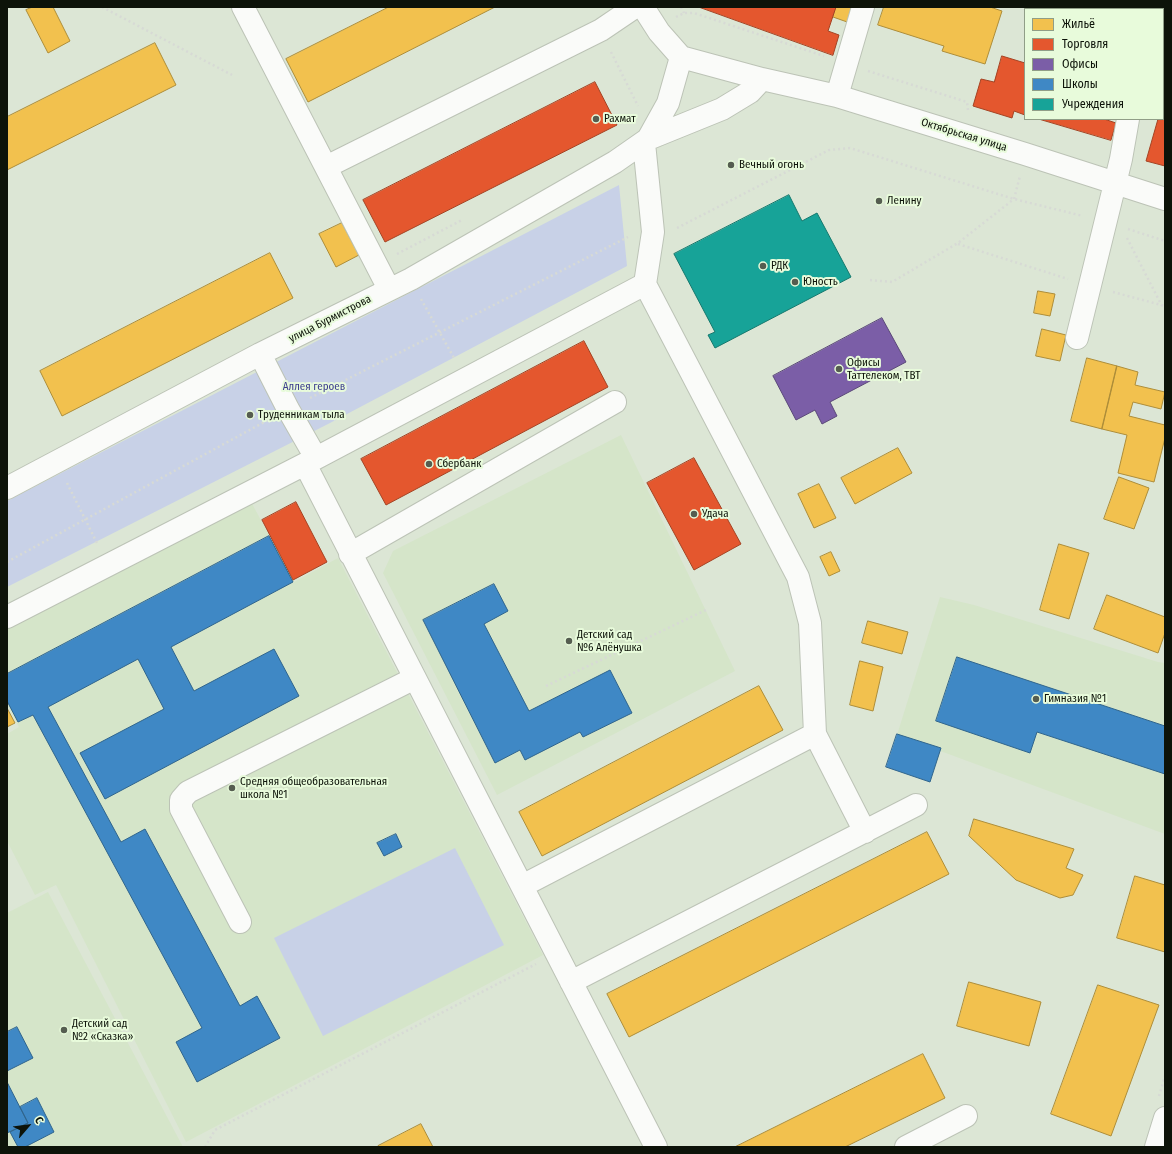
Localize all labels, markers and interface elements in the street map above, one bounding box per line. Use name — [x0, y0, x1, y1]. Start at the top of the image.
legend — [1024, 8, 1164, 120]
text: Жильё — [1062, 17, 1095, 31]
text: Торговля — [1062, 37, 1108, 51]
text: Офисы — [1062, 57, 1098, 71]
text: Школы — [1062, 77, 1098, 91]
text: Учреждения — [1062, 97, 1124, 111]
place label: Рахмат — [604, 112, 636, 126]
marker: Рахмат — [591, 114, 601, 124]
street label: Октябрьская улица — [919, 116, 1009, 154]
place label: Вечный огонь — [739, 158, 804, 172]
marker: Вечный огонь — [726, 160, 736, 170]
place label: Ленину — [887, 194, 921, 208]
marker: Ленину — [874, 196, 884, 206]
place label: РДК — [771, 259, 788, 273]
marker: РДК — [758, 261, 768, 271]
place label: Юность — [803, 275, 838, 289]
marker: Юность — [790, 277, 800, 287]
street label: улица Бурмистрова — [287, 292, 373, 346]
place label: Офисы Таттелеком, ТВТ — [847, 356, 920, 382]
marker: Офисы Таттелеком, ТВТ — [834, 364, 844, 374]
park label: Аллея героев — [283, 380, 345, 394]
place label: Труденникам тыла — [258, 408, 345, 422]
marker: Труденникам тыла — [245, 410, 255, 420]
place label: Сбербанк — [437, 457, 481, 471]
marker: Сбербанк — [424, 459, 434, 469]
place label: Удача — [702, 507, 729, 521]
marker: Удача — [689, 509, 699, 519]
place label: Детский сад №6 Алёнушка — [577, 628, 642, 654]
marker: Детский сад №6 Алёнушка — [564, 636, 574, 646]
place label: Гимназия №1 — [1044, 692, 1106, 706]
marker: Гимназия №1 — [1031, 694, 1041, 704]
place label: Средняя общеобразовательная школа №1 — [240, 775, 387, 801]
marker: Средняя общеобразовательная школа №1 — [227, 783, 237, 793]
place label: Детский сад №2 «Сказка» — [72, 1017, 133, 1043]
marker: Детский сад №2 «Сказка» — [59, 1025, 69, 1035]
north arrow — [8, 1106, 48, 1146]
text: С — [32, 1115, 46, 1126]

